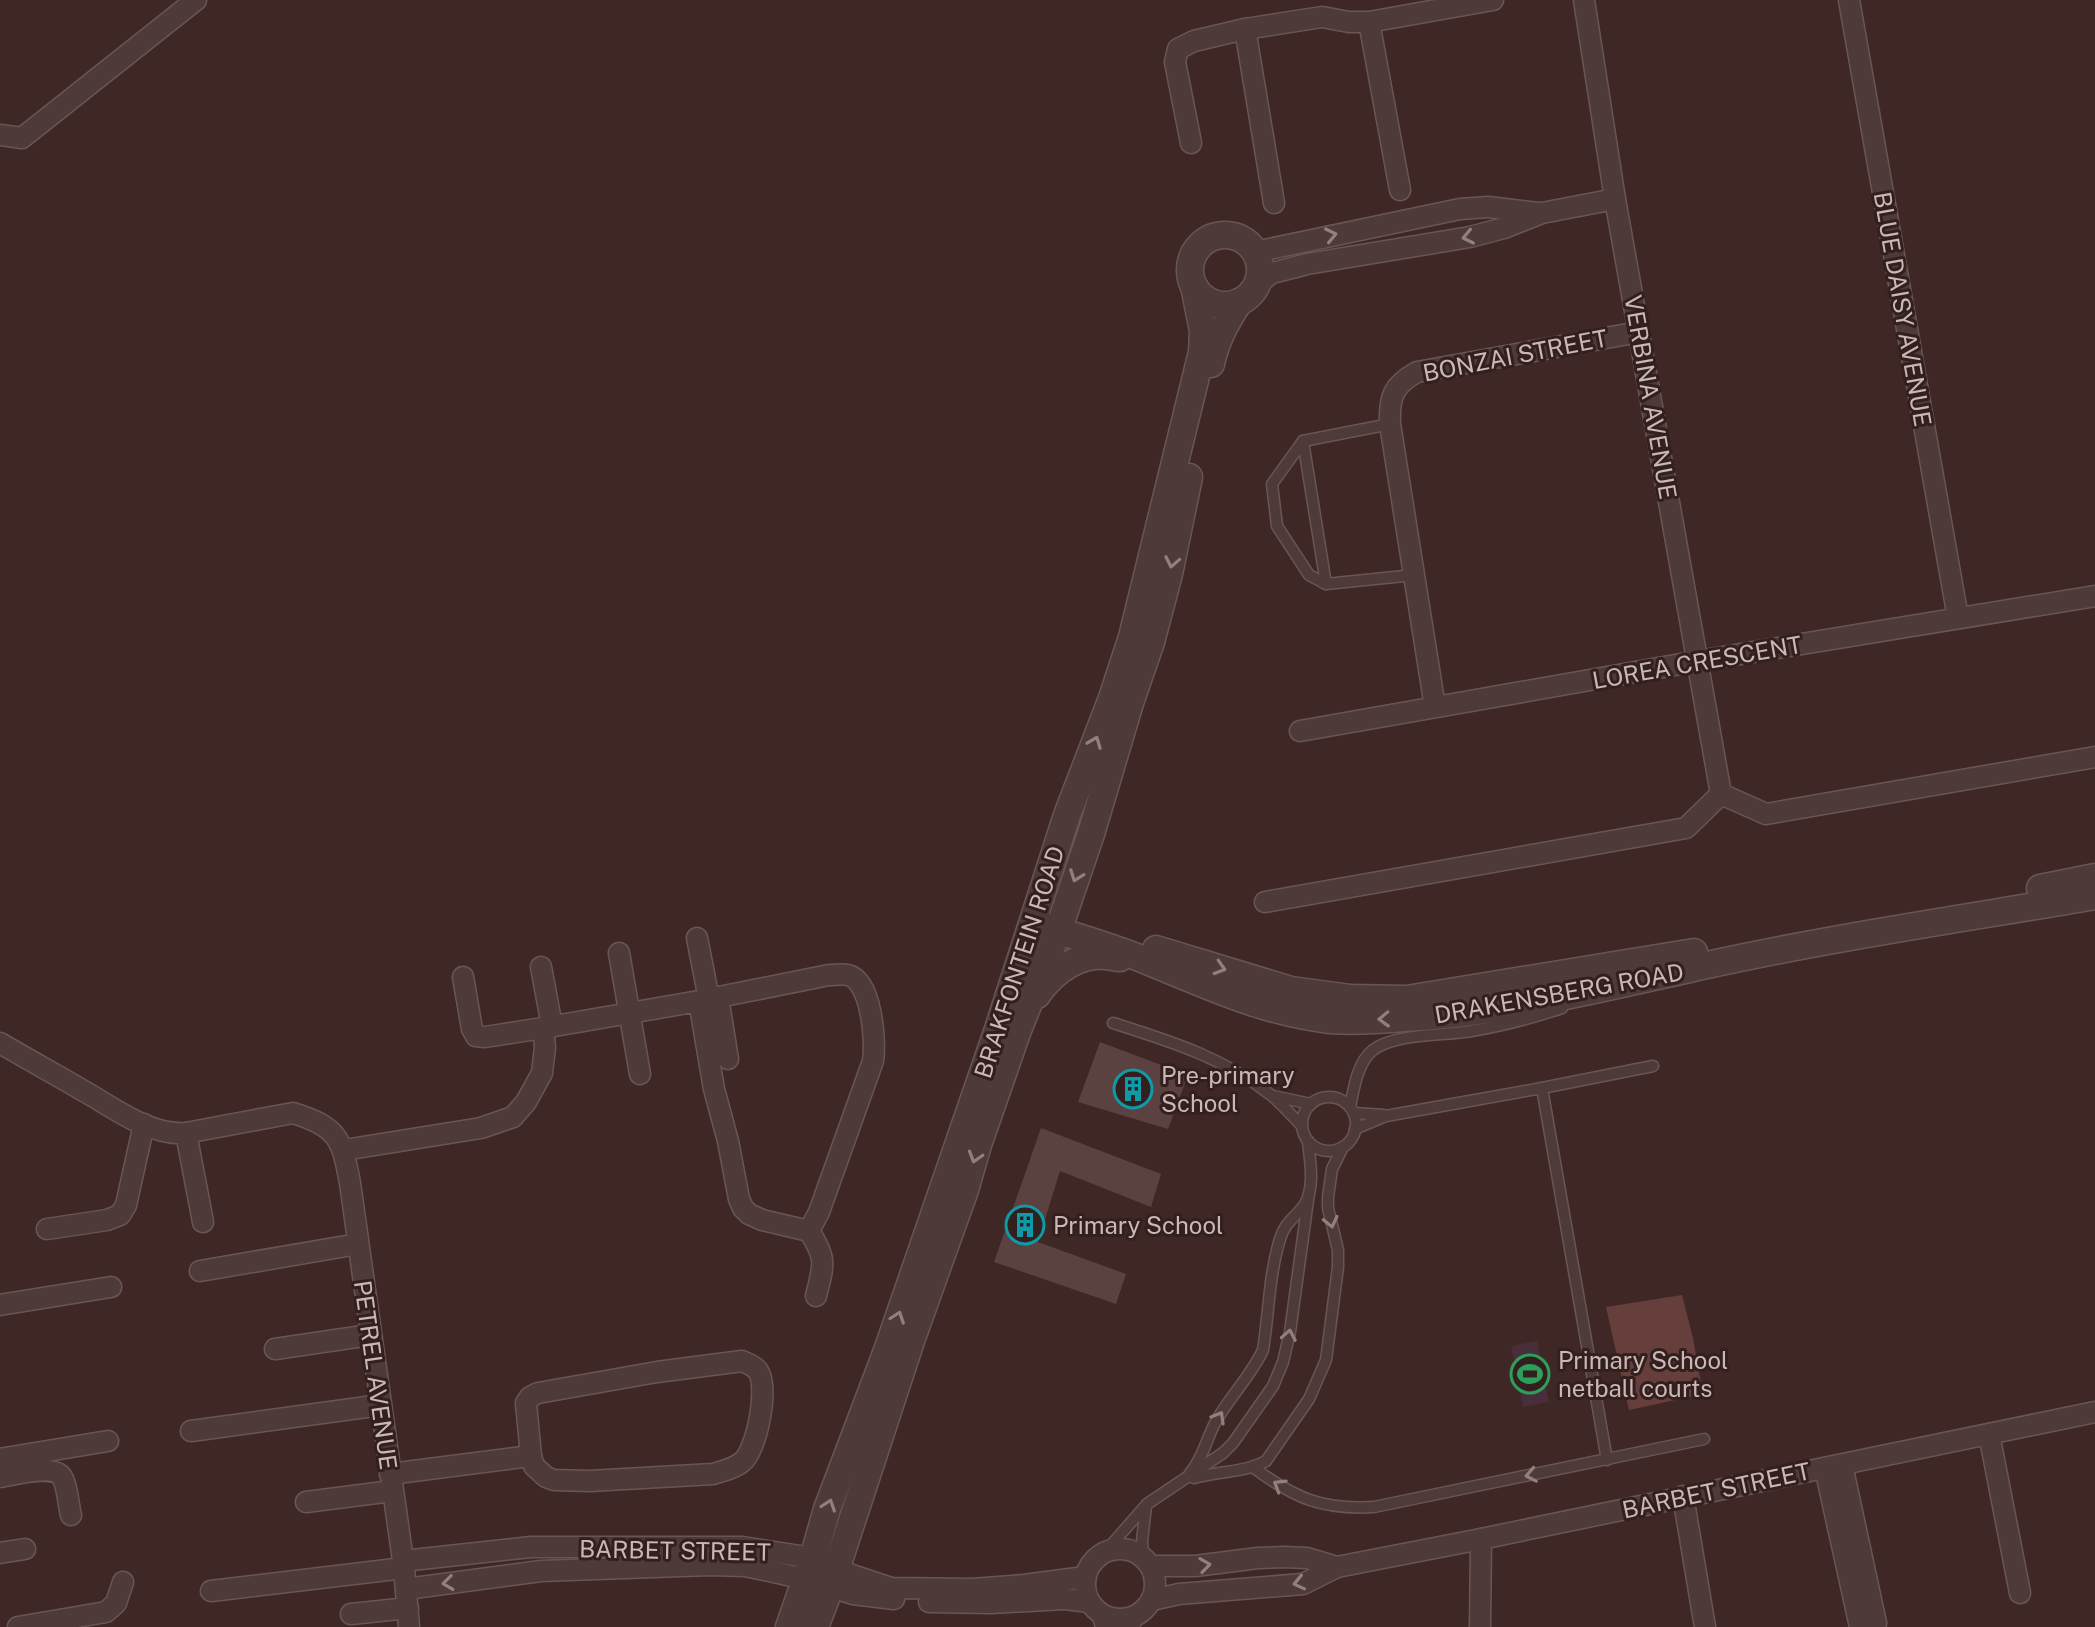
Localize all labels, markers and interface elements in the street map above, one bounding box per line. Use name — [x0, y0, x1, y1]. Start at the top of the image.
street label: BLUE DAISY AVENUE — [1869, 190, 1937, 428]
one-way arrow — [1324, 227, 1338, 244]
one-way arrow — [1462, 228, 1475, 245]
street label: VERBINA AVENUE — [1619, 293, 1683, 501]
street label: BONZAI STREET — [1420, 323, 1610, 387]
one-way arrow — [1164, 555, 1181, 569]
street label: LOREA CRESCENT — [1590, 630, 1804, 694]
one-way arrow — [1085, 736, 1102, 750]
street label: BRAKFONTEIN ROAD — [968, 842, 1070, 1082]
one-way arrow — [1070, 869, 1086, 883]
street label: DRAKENSBERG ROAD — [1432, 957, 1686, 1029]
one-way arrow — [1212, 959, 1226, 975]
one-way arrow — [1377, 1011, 1390, 1028]
place label: Pre-primary School — [1161, 1061, 1295, 1117]
building icon: Pre-primary School — [1112, 1068, 1154, 1110]
one-way arrow — [968, 1150, 984, 1164]
building icon: Primary School — [1004, 1204, 1046, 1246]
place label: Primary School — [1053, 1211, 1223, 1239]
one-way arrow — [1322, 1215, 1339, 1229]
street label: PETREL AVENUE — [349, 1278, 403, 1472]
one-way arrow — [889, 1311, 905, 1325]
one-way arrow — [1279, 1328, 1296, 1342]
place label: Primary School netball courts — [1558, 1346, 1728, 1402]
sports icon: Primary School netball courts — [1509, 1353, 1551, 1395]
one-way arrow — [1209, 1411, 1225, 1426]
street label: BARBET STREET — [1619, 1456, 1813, 1524]
one-way arrow — [1524, 1466, 1538, 1483]
one-way arrow — [1273, 1479, 1287, 1494]
one-way arrow — [819, 1498, 835, 1512]
street label: BARBET STREET — [579, 1534, 771, 1566]
one-way arrow — [1199, 1556, 1212, 1573]
one-way arrow — [441, 1574, 455, 1591]
one-way arrow — [1293, 1574, 1306, 1591]

